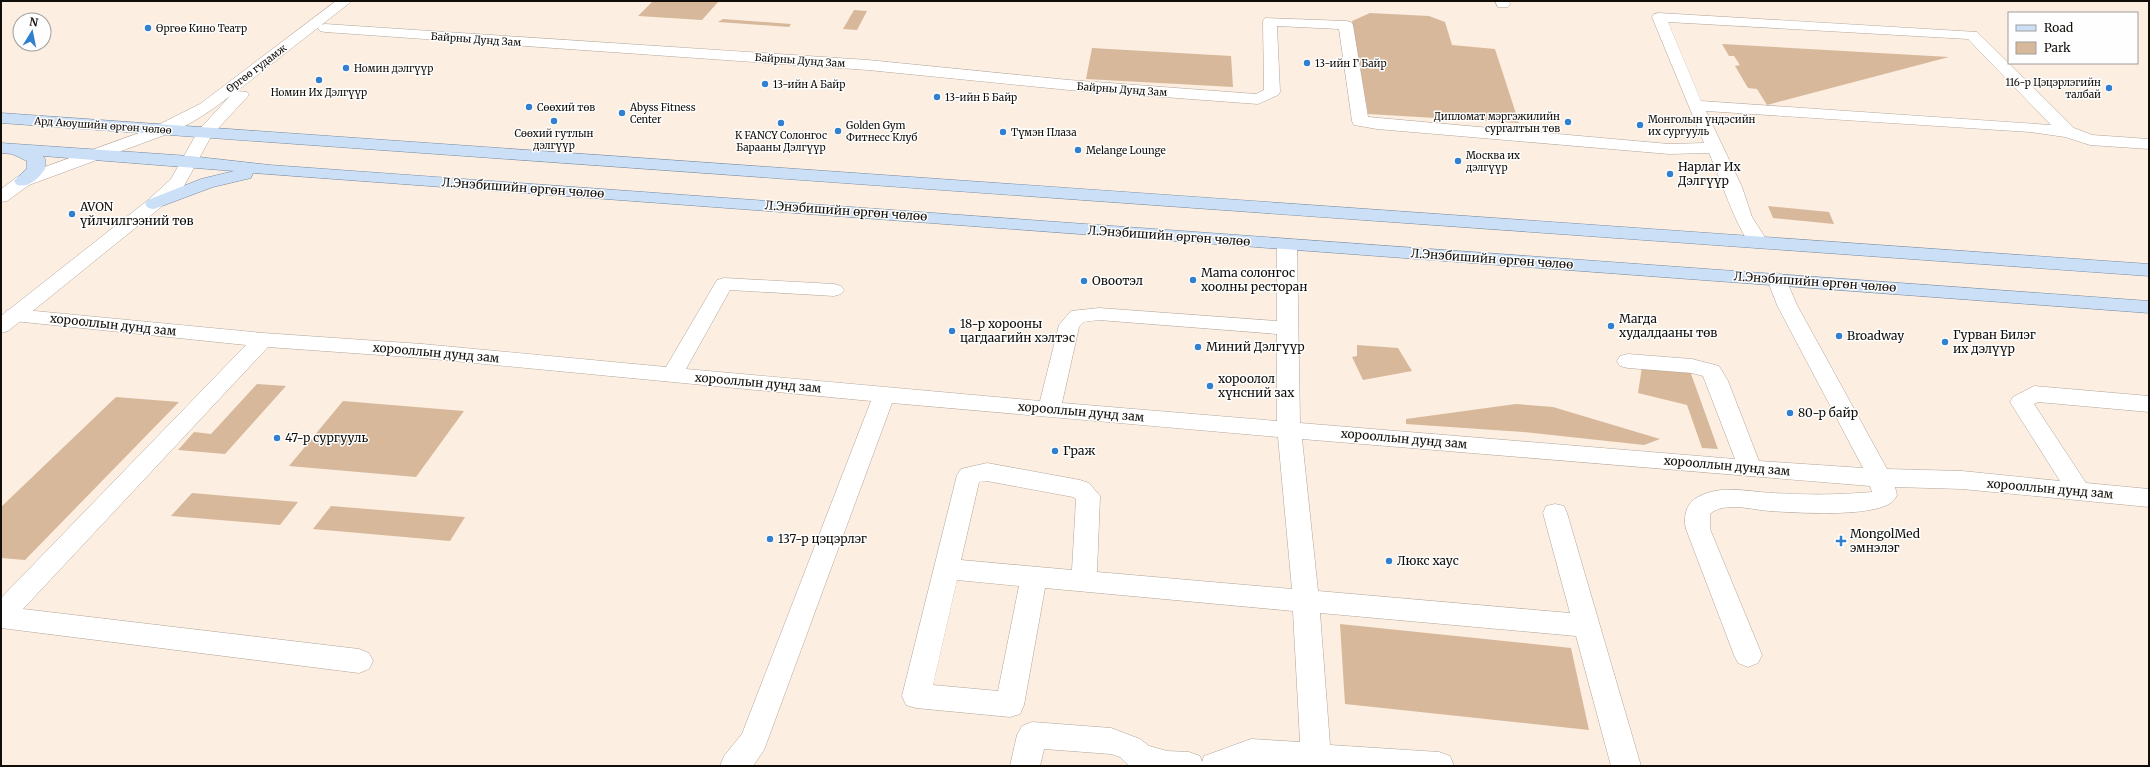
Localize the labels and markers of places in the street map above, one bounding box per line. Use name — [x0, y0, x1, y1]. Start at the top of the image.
place label: Өргөө Кино Театр — [156, 22, 247, 35]
marker: Өргөө Кино Театр — [143, 23, 153, 33]
place label: 13-ийн Г Байр — [1315, 57, 1387, 70]
marker: 13-ийн Г Байр — [1302, 58, 1312, 68]
place label: Номин дэлгүүр — [354, 62, 433, 75]
marker: Номин дэлгүүр — [341, 63, 351, 73]
marker: Номин Их Дэлгүүр — [314, 75, 324, 85]
place label: 116-р Цэцэрлэгийн талбай — [2005, 76, 2101, 101]
place label: 13-ийн А Байр — [773, 78, 845, 91]
marker: 13-ийн А Байр — [760, 79, 770, 89]
marker: 116-р Цэцэрлэгийн талбай — [2104, 83, 2114, 93]
place label: Номин Их Дэлгүүр — [271, 86, 367, 99]
place label: 13-ийн Б Байр — [945, 91, 1017, 104]
marker: 13-ийн Б Байр — [932, 92, 942, 102]
place label: Сөөхий төв — [537, 101, 595, 114]
place label: Abyss Fitness Center — [629, 101, 696, 126]
marker: Сөөхий төв — [524, 102, 534, 112]
marker: Abyss Fitness Center — [617, 108, 627, 118]
place label: Дипломат мэргэжилийн сургалтын төв — [1434, 110, 1560, 135]
place label: Монголын үндэсийн их сургууль — [1648, 113, 1756, 138]
marker: Сөөхий гутлын дэлгүүр — [549, 116, 559, 126]
marker: Дипломат мэргэжилийн сургалтын төв — [1563, 117, 1573, 127]
marker: K FANCY Солонгос Барааны Дэлгүүр — [776, 118, 786, 128]
place label: Golden Gym Фитнесс Клуб — [846, 119, 917, 144]
marker: Монголын үндэсийн их сургууль — [1635, 120, 1645, 130]
marker: Golden Gym Фитнесс Клуб — [833, 126, 843, 136]
place label: Түмэн Плаза — [1011, 126, 1077, 139]
place label: Сөөхий гутлын дэлгүүр — [515, 127, 594, 152]
marker: Түмэн Плаза — [998, 127, 1008, 137]
place label: K FANCY Солонгос Барааны Дэлгүүр — [735, 129, 827, 154]
place label: Melange Lounge — [1086, 144, 1166, 157]
marker: Melange Lounge — [1073, 145, 1083, 155]
place label: Москва их дэлгүүр — [1465, 149, 1520, 174]
marker: Москва их дэлгүүр — [1453, 156, 1463, 166]
place label: Нарлаг Их Дэлгүүр — [1678, 159, 1741, 188]
marker: Нарлаг Их Дэлгүүр — [1665, 169, 1675, 179]
place label: AVON үйлчилгээний төв — [79, 199, 193, 228]
marker: AVON үйлчилгээний төв — [67, 209, 77, 219]
place label: Mama солонгос хоолны ресторан — [1201, 265, 1307, 294]
place label: Овоотэл — [1092, 273, 1143, 288]
marker: Mama солонгос хоолны ресторан — [1188, 275, 1198, 285]
marker: Овоотэл — [1079, 276, 1089, 286]
place label: Магда худалдааны төв — [1619, 311, 1717, 340]
place label: 18-р хорооны цагдаагийн хэлтэс — [960, 316, 1075, 345]
marker: Магда худалдааны төв — [1606, 321, 1616, 331]
marker: 18-р хорооны цагдаагийн хэлтэс — [947, 326, 957, 336]
place label: Гурван Билэг их дэлүүр — [1953, 327, 2036, 356]
place label: Broadway — [1847, 328, 1904, 343]
marker: Broadway — [1834, 331, 1844, 341]
marker: Гурван Билэг их дэлүүр — [1940, 337, 1950, 347]
place label: Миний Дэлгүүр — [1206, 339, 1305, 354]
marker: Миний Дэлгүүр — [1193, 342, 1203, 352]
place label: хороолол хүнсний зах — [1218, 371, 1295, 400]
marker: хороолол хүнсний зах — [1205, 381, 1215, 391]
place label: 80-р байр — [1798, 405, 1858, 420]
marker: 80-р байр — [1785, 408, 1795, 418]
place label: 47-р сургууль — [285, 430, 368, 445]
marker: 47-р сургууль — [272, 433, 282, 443]
place label: Граж — [1063, 443, 1095, 458]
marker: Граж — [1050, 446, 1060, 456]
place label: MongolMed эмнэлэг — [1850, 526, 1920, 555]
place label: 137-р цэцэрлэг — [778, 531, 867, 546]
marker: 137-р цэцэрлэг — [765, 534, 775, 544]
marker: MongolMed эмнэлэг — [1835, 535, 1847, 547]
place label: Люкс хаус — [1397, 553, 1459, 568]
marker: Люкс хаус — [1384, 556, 1394, 566]

